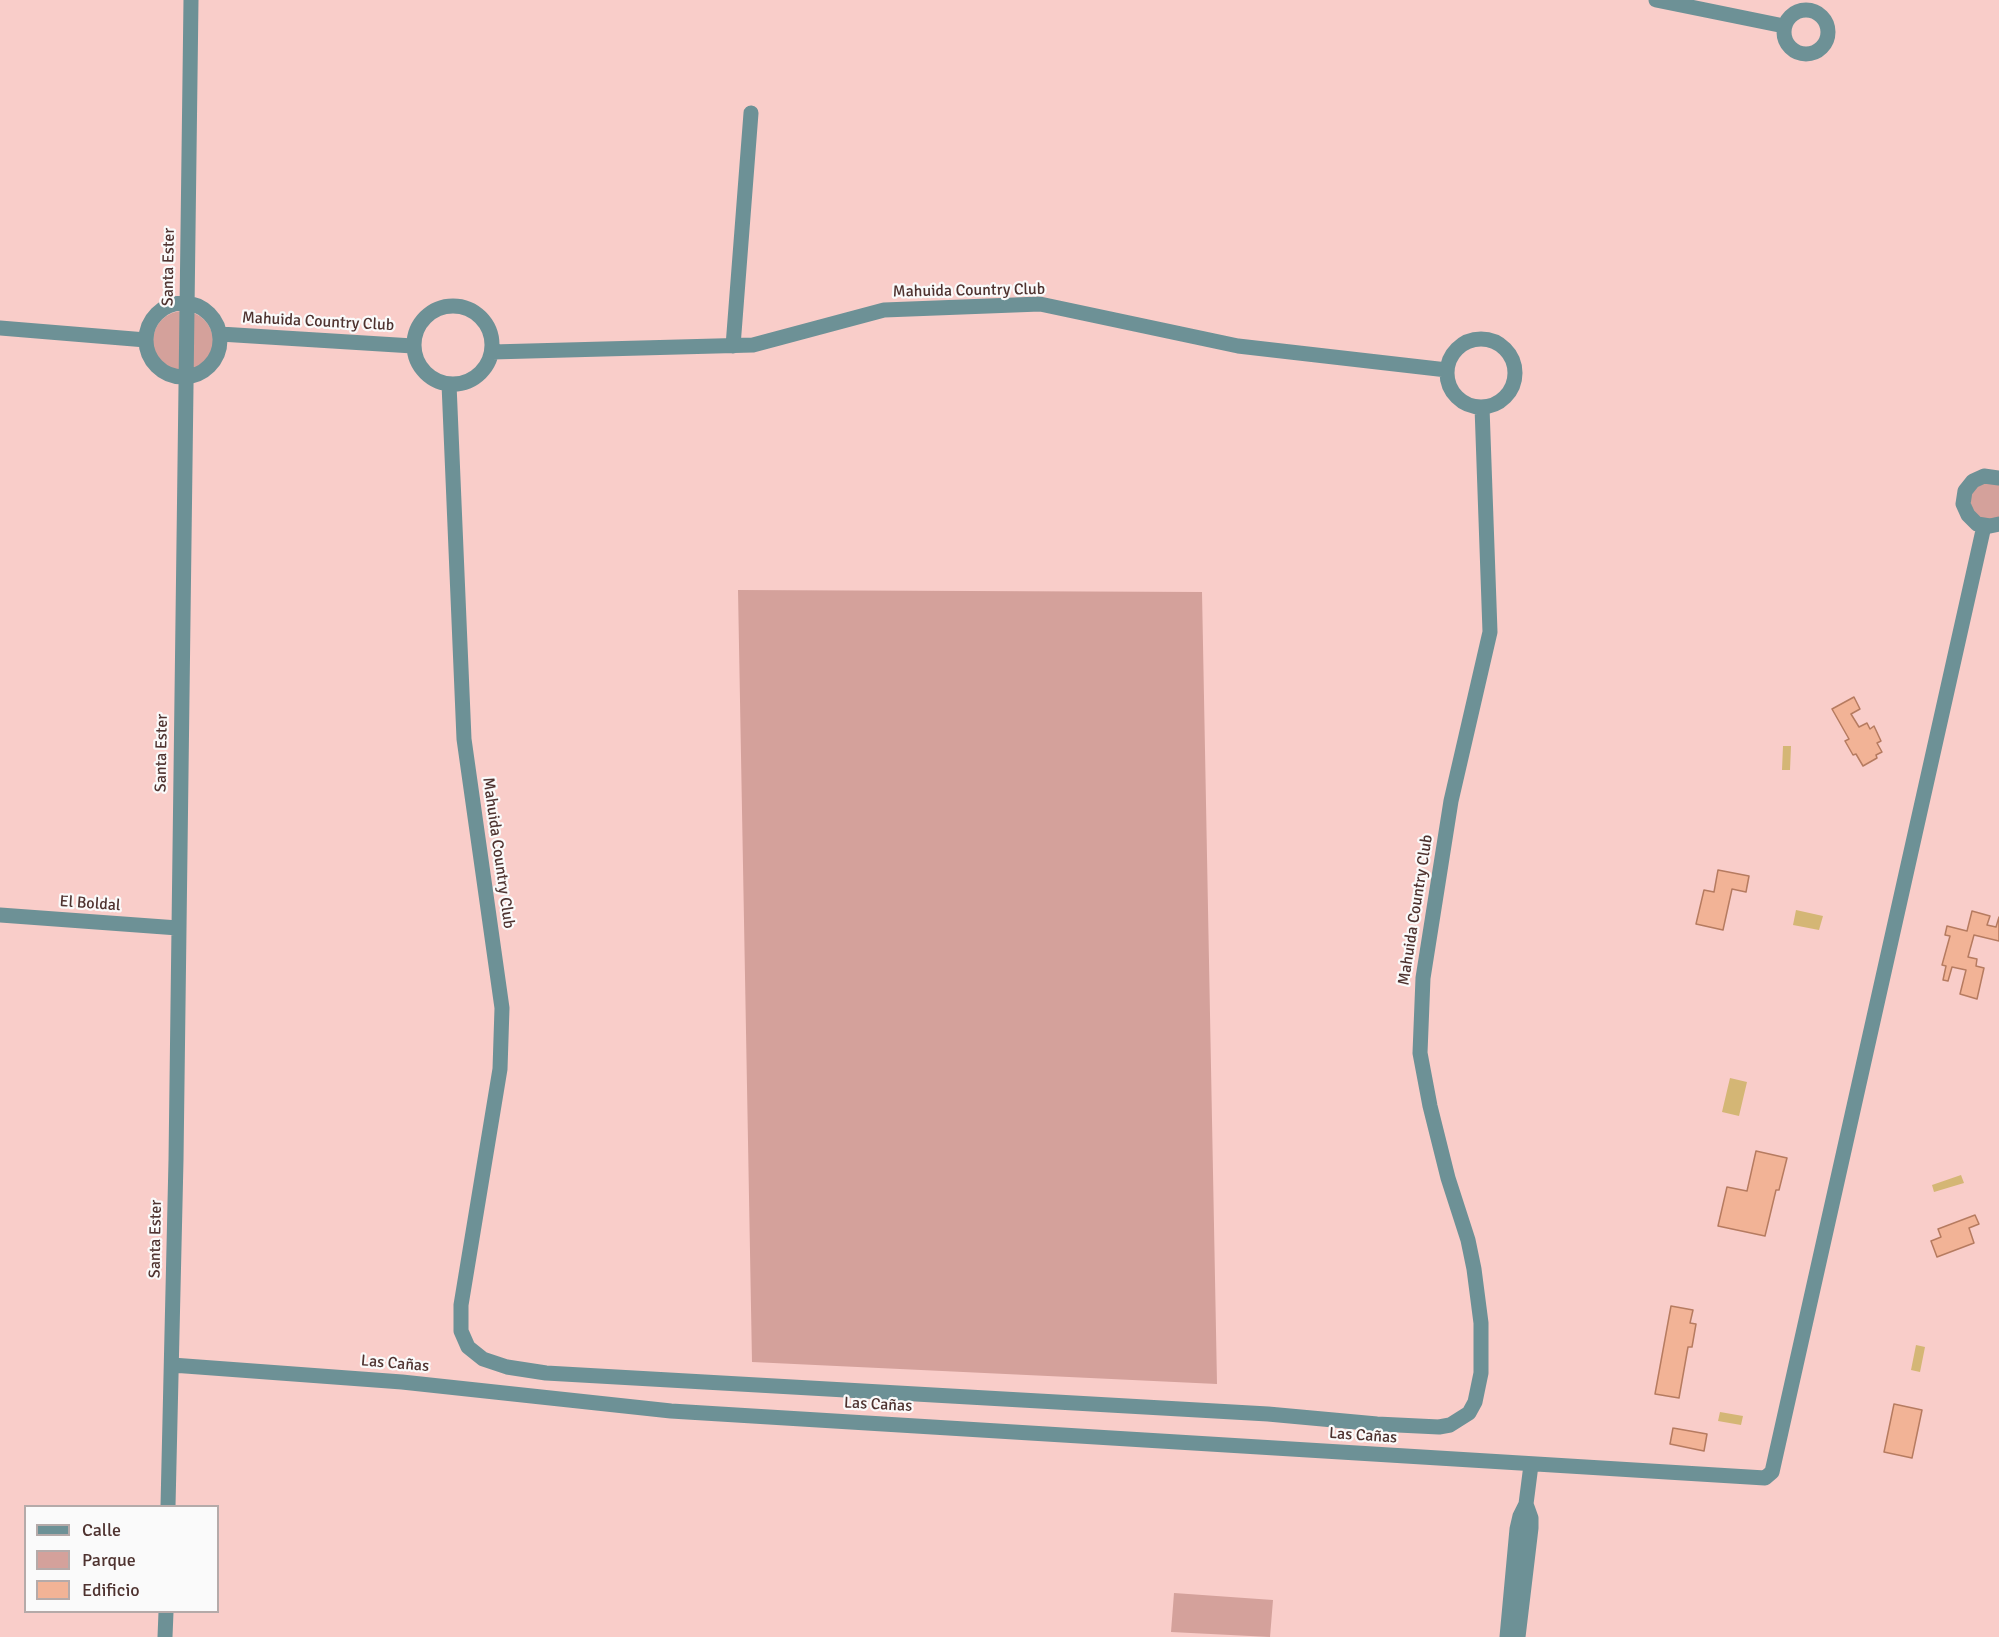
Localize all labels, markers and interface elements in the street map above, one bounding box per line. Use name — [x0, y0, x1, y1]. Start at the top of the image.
street label: Santa Ester — [159, 228, 179, 306]
street label: Mahuida Country Club — [893, 280, 1045, 302]
street label: Mahuida Country Club — [241, 308, 395, 336]
street label: Santa Ester — [152, 714, 172, 792]
street label: Mahuida Country Club — [478, 776, 518, 930]
street label: Mahuida Country Club — [1395, 833, 1437, 987]
street label: El Boldal — [59, 892, 121, 916]
street label: Santa Ester — [146, 1200, 166, 1278]
street label: Las Cañas — [360, 1351, 430, 1377]
street label: Las Cañas — [843, 1394, 913, 1416]
street label: Las Cañas — [1328, 1424, 1398, 1448]
legend — [24, 1505, 219, 1613]
text: Calle — [82, 1519, 121, 1541]
text: Parque — [82, 1549, 136, 1571]
text: Edificio — [82, 1579, 140, 1601]

